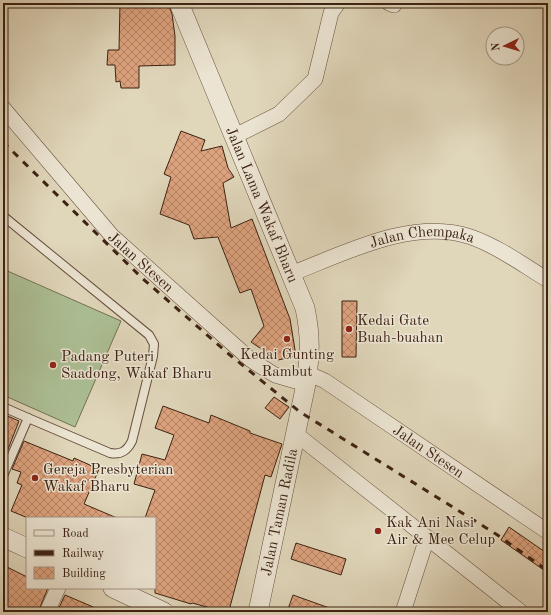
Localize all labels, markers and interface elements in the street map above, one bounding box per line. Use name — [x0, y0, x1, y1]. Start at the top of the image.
north arrow — [485, 26, 525, 66]
text: N — [491, 41, 502, 51]
street label: Jalan Lama Wakaf Bharu — [222, 125, 300, 285]
street label: Jalan Chempaka — [368, 225, 477, 252]
street label: Jalan Stesen — [104, 230, 176, 296]
place label: Kedai Gate Buah-buahan — [357, 314, 443, 346]
marker: Kedai Gate Buah-buahan — [344, 324, 354, 334]
marker: Kedai Gunting Rambut — [282, 334, 292, 344]
place label: Kedai Gunting Rambut — [240, 348, 334, 380]
place label: Padang Puteri Saadong, Wakaf Bharu — [61, 350, 212, 382]
marker: Padang Puteri Saadong, Wakaf Bharu — [48, 360, 58, 370]
street label: Jalan Stesen — [390, 423, 466, 482]
street label: Jalan Taman Radila — [260, 447, 301, 577]
place label: Gereja Presbyterian Wakaf Bharu — [43, 463, 173, 495]
marker: Gereja Presbyterian Wakaf Bharu — [30, 473, 40, 483]
place label: Kak Ani Nasi Air & Mee Celup — [386, 516, 495, 548]
legend — [26, 517, 156, 589]
marker: Kak Ani Nasi Air & Mee Celup — [373, 526, 383, 536]
text: Road — [62, 528, 89, 540]
text: Railway — [62, 548, 105, 560]
text: Building — [62, 568, 106, 580]

